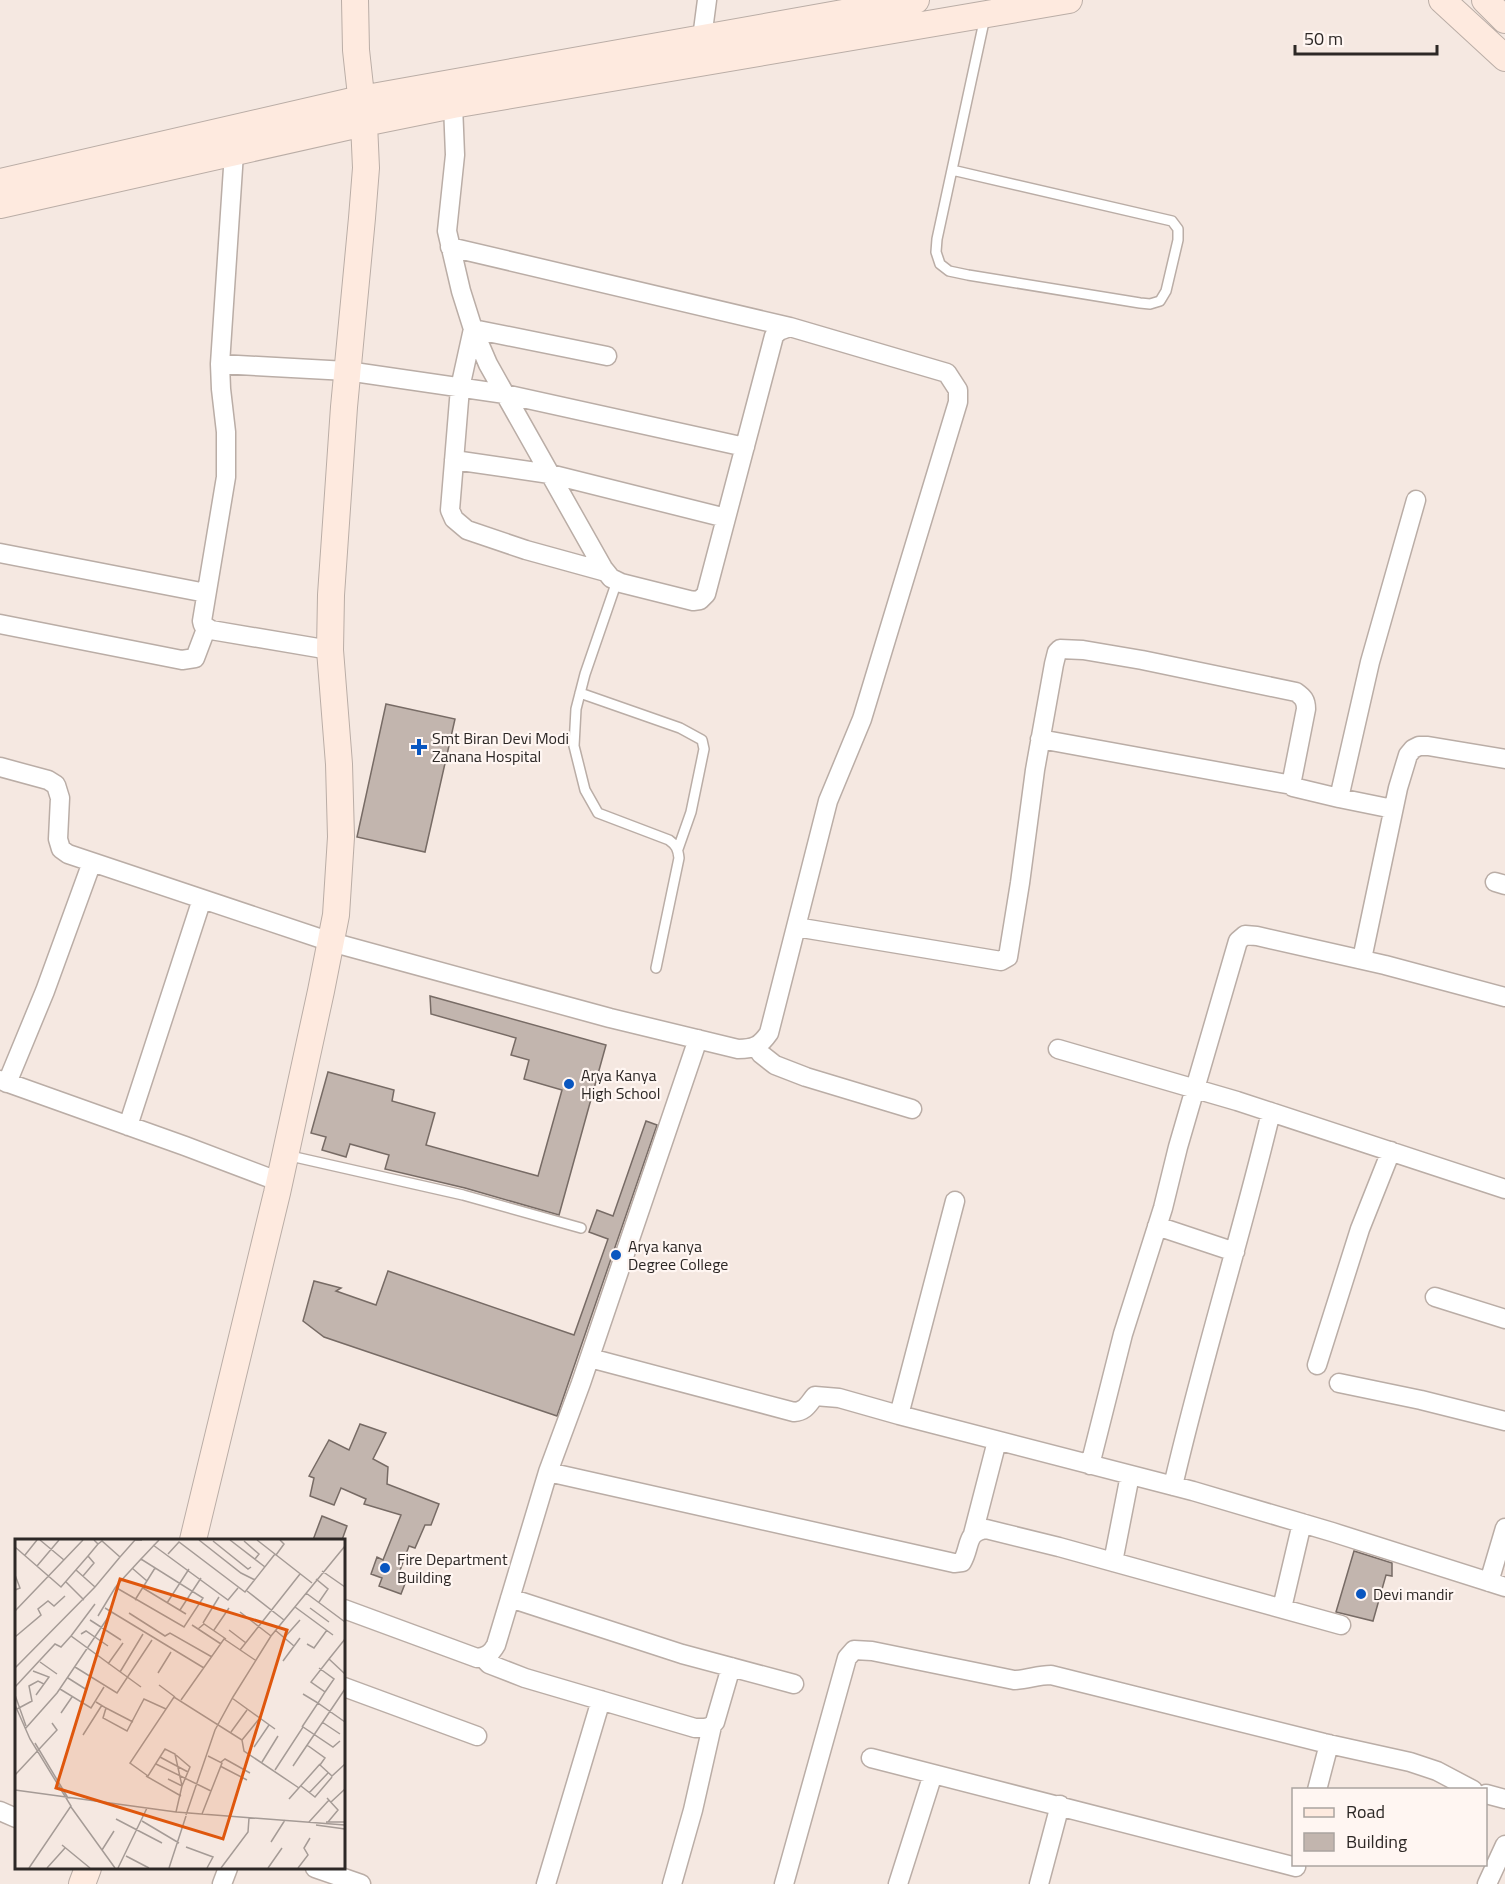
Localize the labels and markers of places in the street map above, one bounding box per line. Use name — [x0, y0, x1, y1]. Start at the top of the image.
place label: Smt Biran Devi Modi Zanana Hospital — [432, 726, 569, 768]
marker: Smt Biran Devi Modi Zanana Hospital — [410, 738, 428, 756]
place label: Arya Kanya High School — [581, 1063, 660, 1105]
marker: Arya Kanya High School — [562, 1077, 576, 1091]
place label: Arya kanya Degree College — [628, 1234, 728, 1276]
marker: Arya kanya Degree College — [609, 1248, 623, 1262]
place label: Fire Department Building — [397, 1547, 508, 1589]
marker: Fire Department Building — [378, 1561, 392, 1575]
place label: Devi mandir — [1373, 1582, 1454, 1606]
marker: Devi mandir — [1354, 1587, 1368, 1601]

